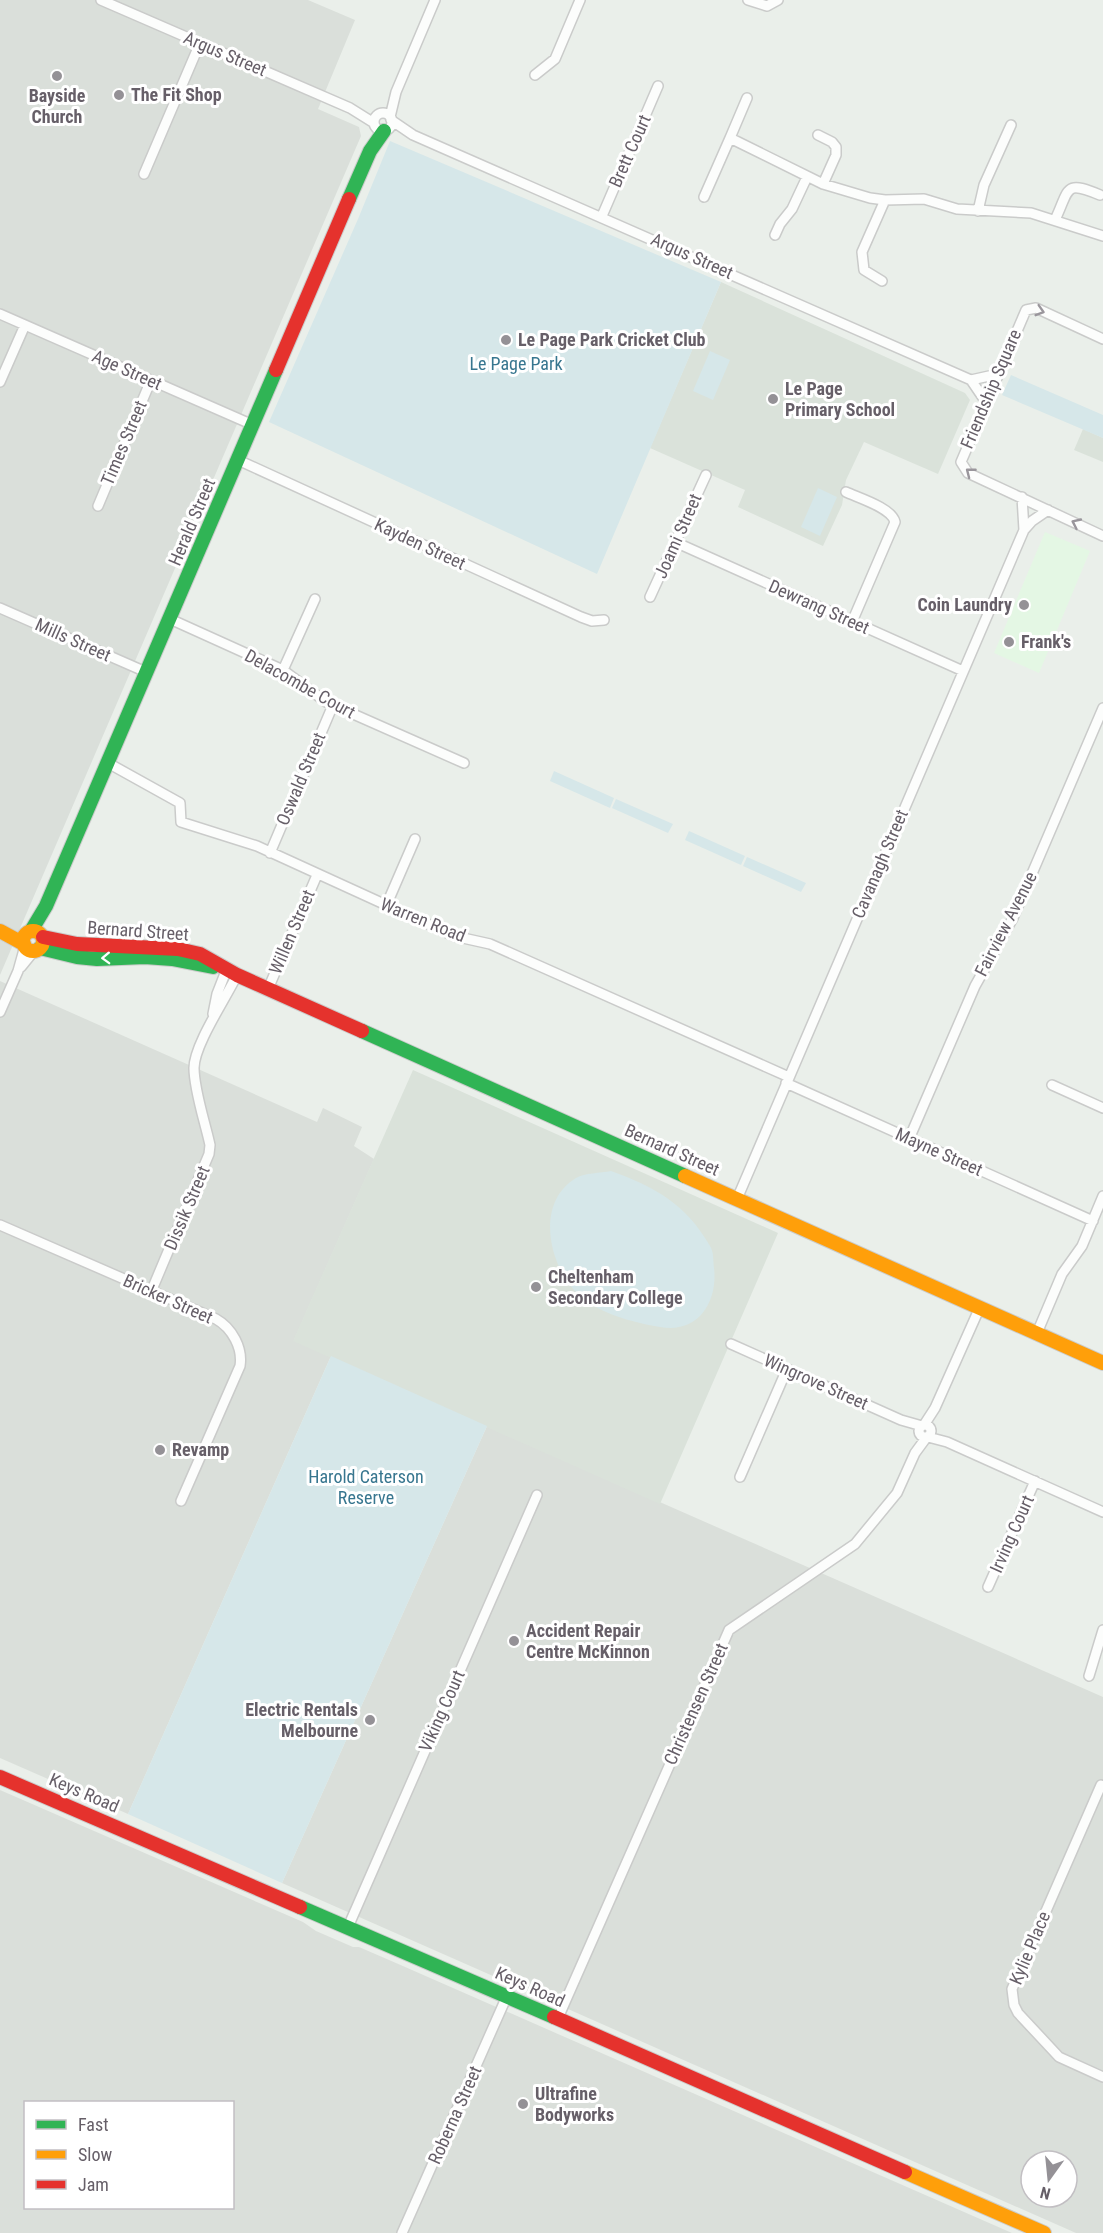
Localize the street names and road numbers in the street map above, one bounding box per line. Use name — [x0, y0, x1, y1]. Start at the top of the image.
street label: Argus Street — [181, 27, 270, 80]
street label: Brett Court — [604, 111, 655, 190]
street label: Argus Street — [648, 228, 737, 283]
street label: Friendship Square — [956, 326, 1025, 452]
street label: Age Street — [89, 345, 165, 394]
street label: Times Street — [96, 397, 151, 488]
street label: Herald Street — [164, 475, 219, 569]
street label: Joami Street — [650, 490, 706, 581]
street label: Kayden Street — [371, 513, 469, 574]
street label: Dewrang Street — [766, 575, 873, 638]
street label: Mills Street — [32, 614, 114, 666]
street label: Delacombe Court — [241, 645, 359, 723]
street label: Oswald Street — [272, 729, 329, 828]
street label: Cavanagh Street — [847, 806, 912, 921]
street label: Fairview Avenue — [970, 868, 1041, 980]
street label: Willen Street — [264, 886, 319, 977]
street label: Warren Road — [377, 893, 469, 946]
street label: Bernard Street — [87, 916, 189, 945]
street label: Bernard Street — [621, 1119, 723, 1180]
street label: Mayne Street — [892, 1123, 986, 1180]
street label: Dissik Street — [159, 1163, 214, 1253]
street label: Bricker Street — [120, 1269, 216, 1328]
street label: Wingrove Street — [761, 1349, 872, 1414]
street label: Irving Court — [985, 1492, 1038, 1576]
street label: Christensen Street — [659, 1640, 732, 1768]
street label: Viking Court — [414, 1667, 469, 1755]
street label: Keys Road — [46, 1768, 122, 1817]
street label: Kylie Place — [1005, 1908, 1054, 1987]
street label: Keys Road — [492, 1962, 568, 2011]
street label: Roberna Street — [424, 2063, 485, 2167]

